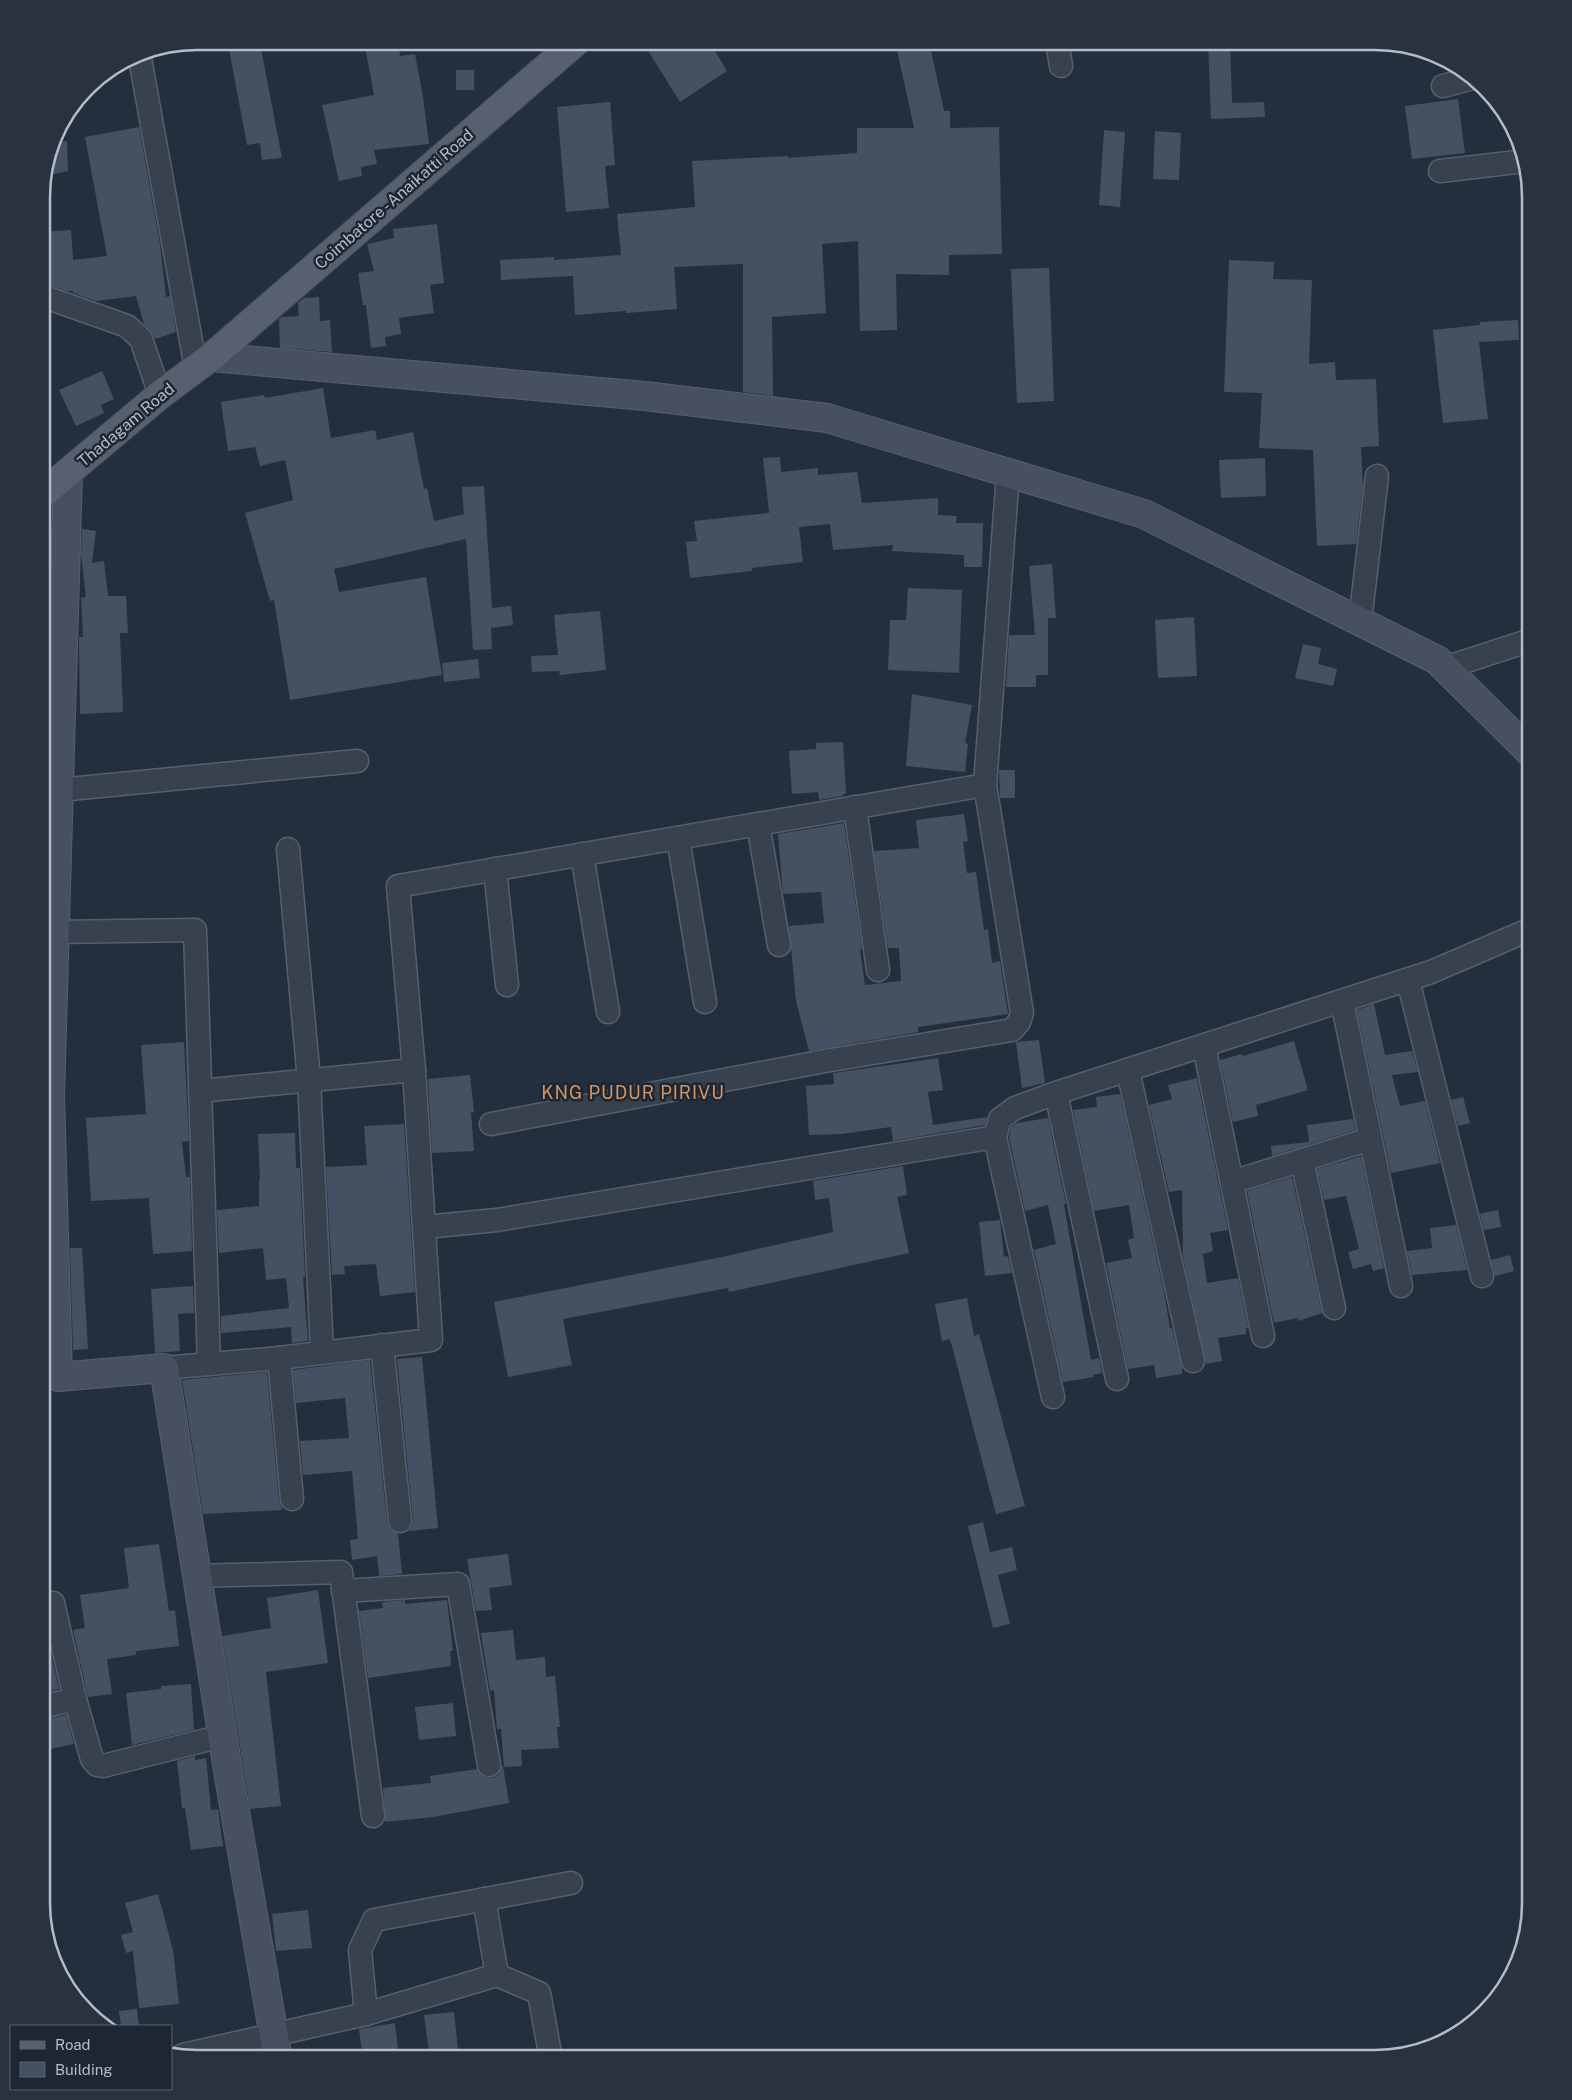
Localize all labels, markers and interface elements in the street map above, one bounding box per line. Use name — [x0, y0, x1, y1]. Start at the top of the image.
street label: Coimbatore - Anaikatti Road — [311, 125, 477, 273]
street label: Thadagam Road — [74, 379, 178, 471]
district label: KNG PUDUR PIRIVU — [541, 1082, 725, 1103]
legend — [10, 2025, 172, 2090]
text: Road — [55, 2036, 91, 2053]
text: Building — [55, 2061, 113, 2078]

